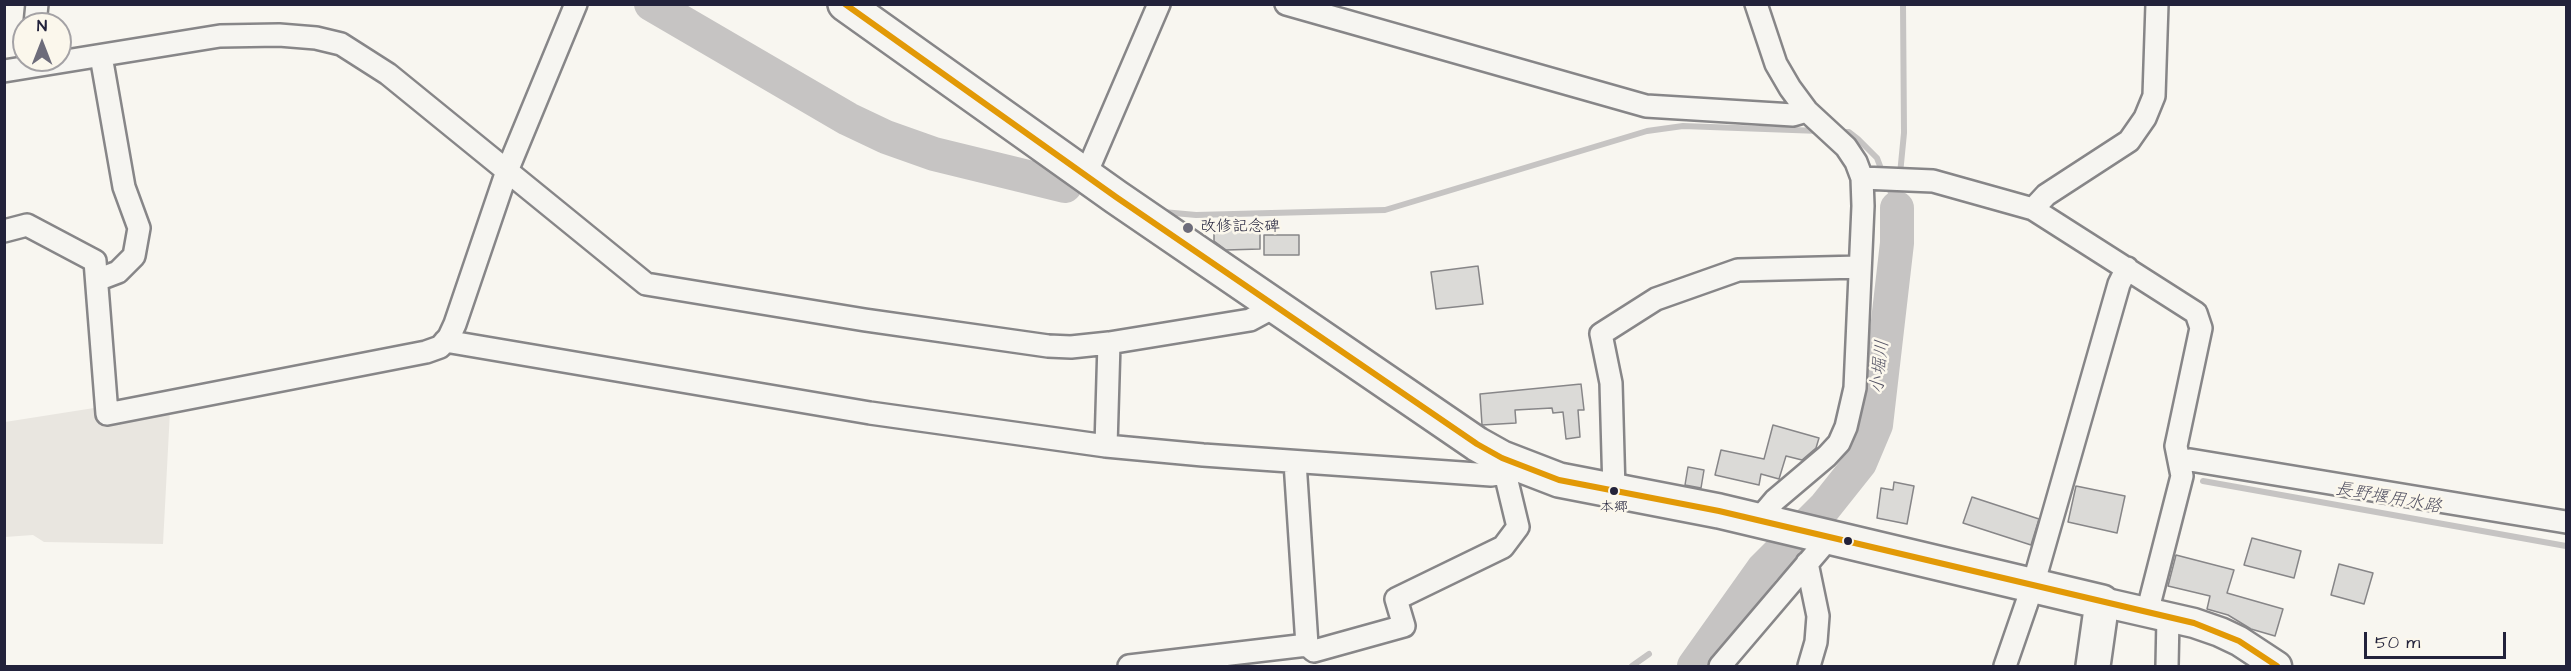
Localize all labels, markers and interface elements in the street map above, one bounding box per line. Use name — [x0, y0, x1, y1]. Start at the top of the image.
north arrow — [12, 12, 72, 72]
text: N — [37, 15, 47, 37]
place label: 改修記念碑 — [1200, 218, 1280, 238]
marker: 改修記念碑 — [1181, 221, 1195, 235]
water label: 小堀川 — [1867, 339, 1895, 395]
water label: 長野堰用水路 — [2333, 479, 2443, 519]
marker: 本郷 — [1608, 485, 1620, 497]
place label: 本郷 — [1600, 500, 1628, 516]
unlabelled marker — [1842, 535, 1854, 547]
scale bar — [2367, 620, 2510, 658]
text: 50 m — [2375, 630, 2420, 655]

